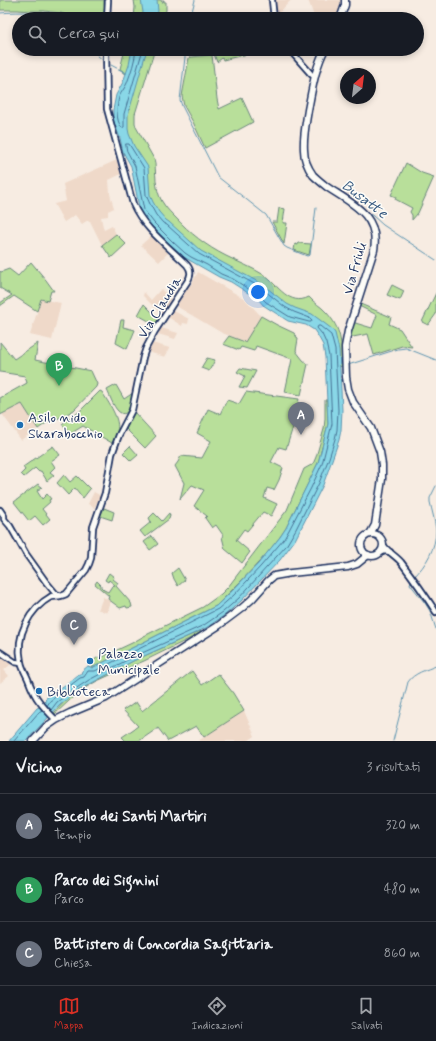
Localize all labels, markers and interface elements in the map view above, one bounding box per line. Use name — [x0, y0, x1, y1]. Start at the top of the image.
search box — [12, 12, 424, 56]
icon: search — [26, 23, 48, 45]
text: Cerca qui — [58, 24, 119, 44]
north arrow — [340, 68, 376, 104]
water label: Busatte — [337, 176, 392, 224]
street label: Via Friuli — [339, 240, 371, 297]
street label: Via Claudia — [134, 273, 186, 342]
your location — [248, 282, 268, 302]
pin: B — [46, 353, 72, 386]
pin: A — [288, 402, 314, 435]
place label: Asilo nido Skarabocchio — [28, 409, 103, 443]
marker: Asilo nido Skarabocchio — [15, 420, 25, 430]
pin: C — [61, 612, 87, 645]
place label: Palazzo Municipale — [98, 645, 160, 679]
marker: Palazzo Municipale — [85, 656, 95, 666]
place label: Biblioteca — [47, 683, 110, 701]
marker: Biblioteca — [34, 686, 44, 696]
text: Vicino — [16, 756, 62, 778]
text: 3 risultati — [367, 759, 420, 776]
text: Sacello dei Santi Martiri — [54, 807, 207, 827]
text: A — [25, 817, 33, 834]
text: 320 m — [386, 817, 420, 834]
text: Tempio — [54, 827, 91, 844]
text: Parco dei Signini — [54, 871, 159, 891]
text: B — [25, 881, 33, 898]
text: 480 m — [384, 881, 420, 898]
text: Parco — [54, 891, 84, 908]
text: Battistero di Concordia Sagittaria — [54, 935, 273, 955]
text: C — [24, 945, 34, 962]
text: 860 m — [384, 945, 420, 962]
text: Chiesa — [54, 955, 92, 972]
tab: Mappa — [54, 995, 83, 1033]
tab: Indicazioni — [191, 995, 243, 1033]
tab: Salvati — [351, 995, 382, 1033]

